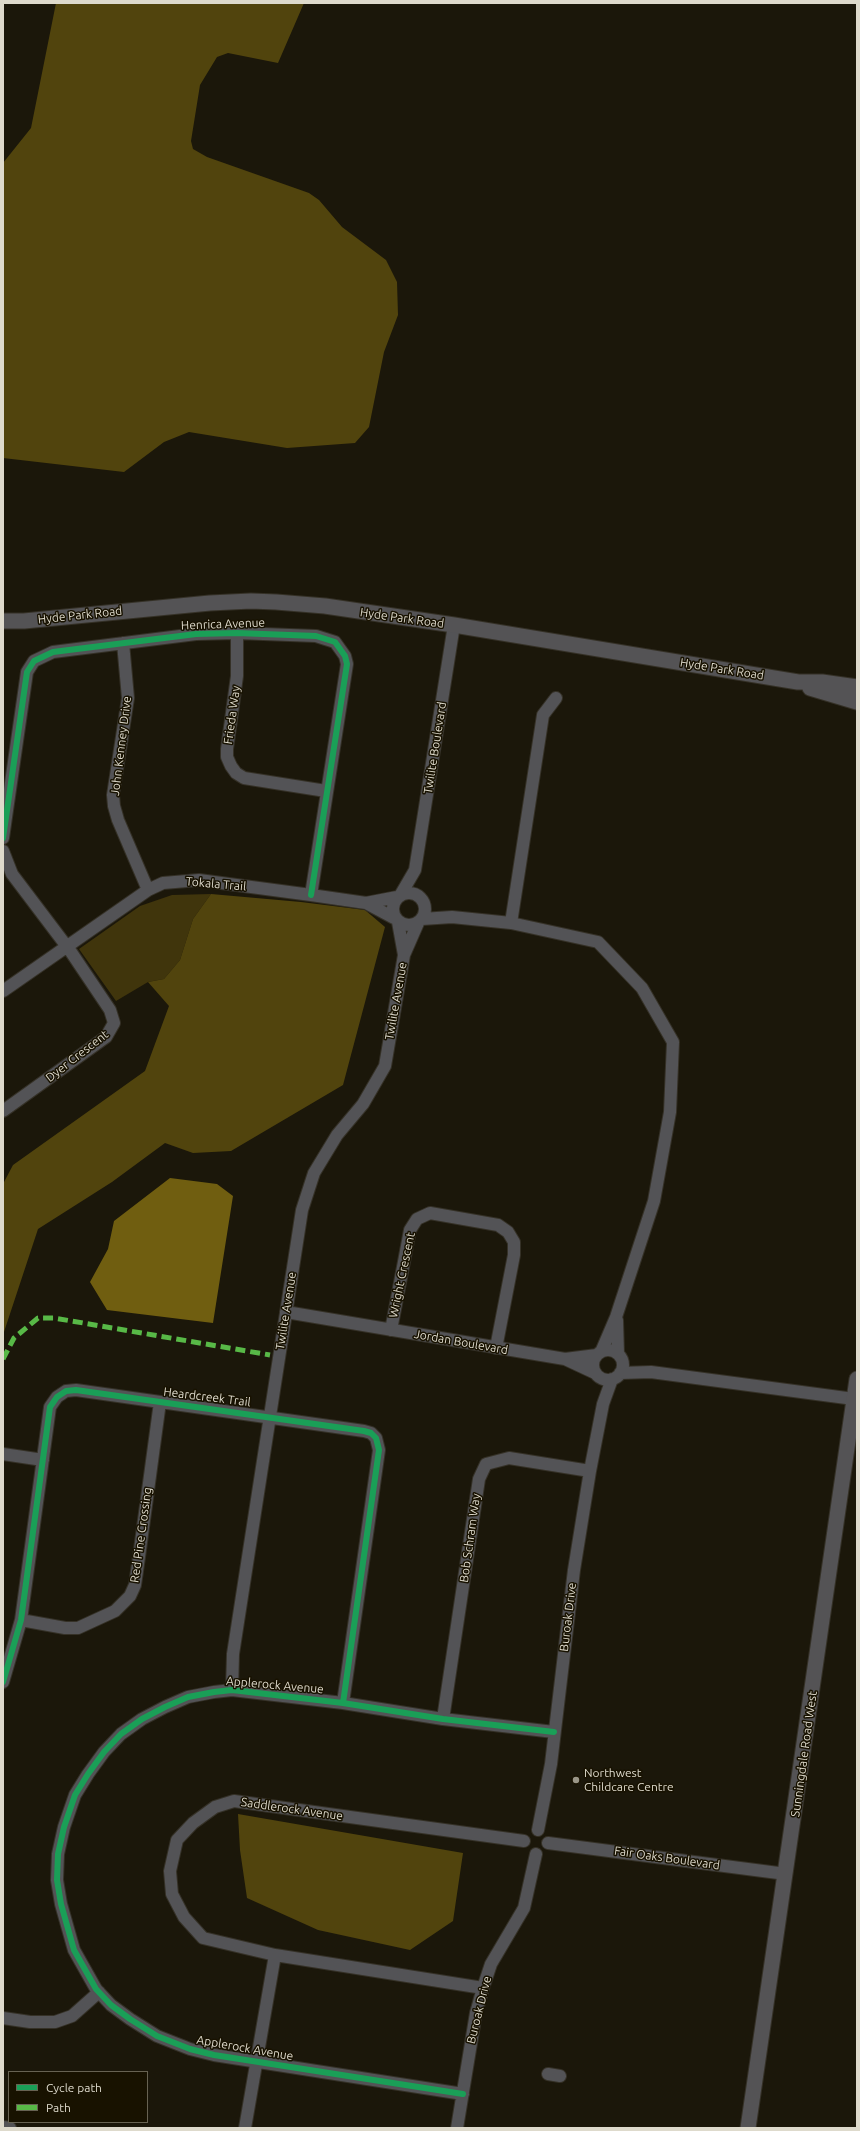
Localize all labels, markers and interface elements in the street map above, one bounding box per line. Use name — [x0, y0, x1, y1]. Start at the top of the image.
street label: Hyde Park Road — [37, 603, 123, 627]
street label: Hyde Park Road — [359, 605, 445, 631]
street label: Henrica Avenue — [181, 615, 265, 633]
street label: Hyde Park Road — [679, 655, 765, 683]
street label: Frieda Way — [221, 685, 243, 745]
street label: John Kenney Drive — [108, 695, 134, 797]
street label: Twilite Boulevard — [421, 701, 449, 795]
street label: Tokala Trail — [185, 874, 247, 894]
street label: Twilite Avenue — [382, 961, 410, 1041]
street label: Dyer Crescent — [43, 1027, 111, 1085]
street label: Wright Crescent — [386, 1231, 418, 1319]
street label: Twilite Avenue — [273, 1271, 299, 1351]
street label: Jordan Boulevard — [413, 1327, 509, 1357]
street label: Heardcreek Trail — [162, 1384, 252, 1410]
street label: Red Pine Crossing — [127, 1486, 155, 1584]
street label: Bob Schram Way — [457, 1493, 483, 1583]
street label: Buroak Drive — [557, 1582, 579, 1652]
street label: Applerock Avenue — [226, 1674, 324, 1696]
street label: Sunningdale Road West — [788, 1690, 820, 1818]
place label: Northwest Childcare Centre — [584, 1766, 674, 1794]
marker: Northwest Childcare Centre — [571, 1775, 581, 1785]
street label: Saddlerock Avenue — [240, 1795, 344, 1823]
street label: Fair Oaks Boulevard — [613, 1843, 721, 1873]
street label: Buroak Drive — [464, 1975, 494, 2045]
street label: Applerock Avenue — [196, 2032, 294, 2064]
legend — [8, 2071, 148, 2123]
text: Cycle path — [46, 2081, 102, 2094]
text: Path — [46, 2101, 71, 2114]

